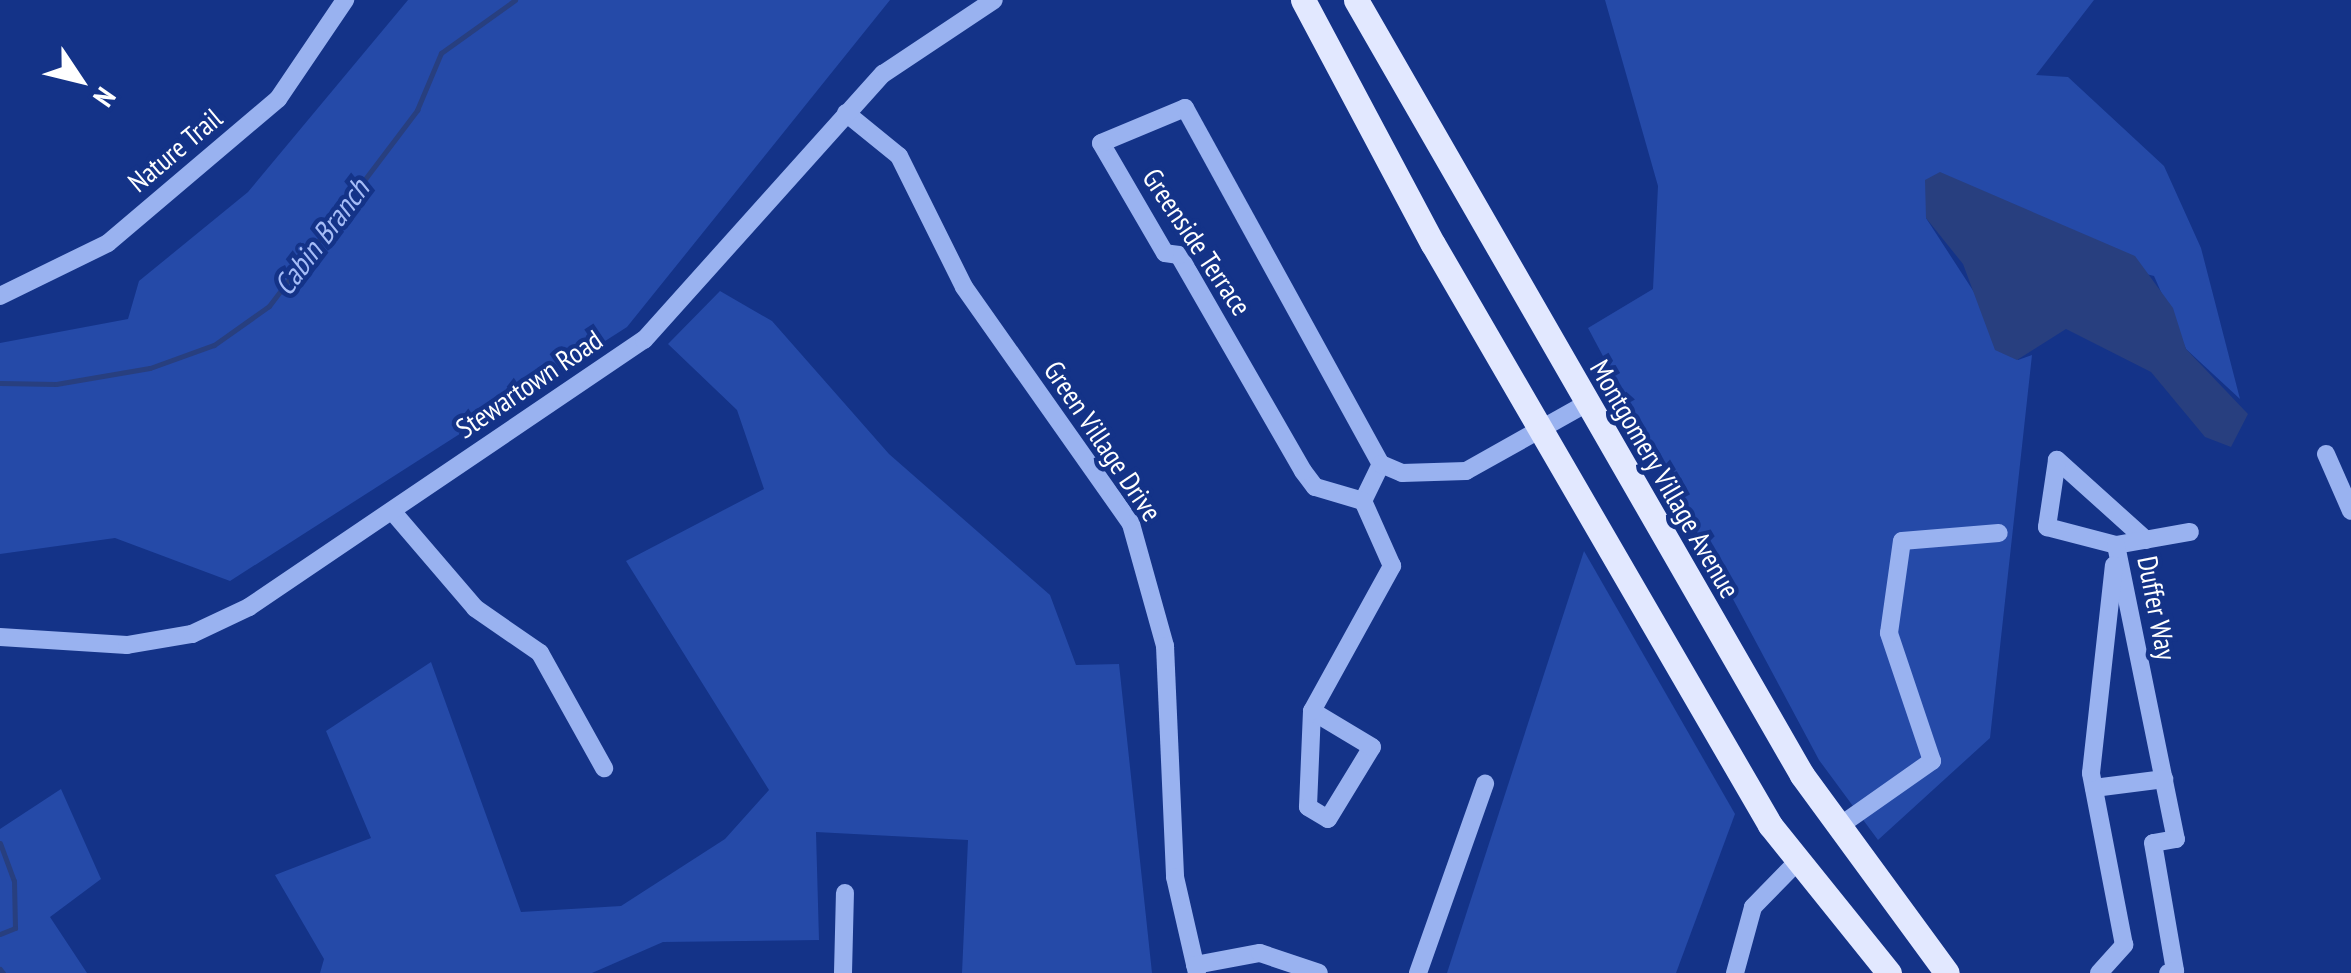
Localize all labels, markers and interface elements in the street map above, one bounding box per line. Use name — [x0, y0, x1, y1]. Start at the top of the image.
north arrow — [30, 30, 130, 130]
text: N — [85, 81, 124, 114]
street label: Nature Trail — [121, 101, 229, 199]
street label: Greenside Terrace — [1135, 162, 1259, 322]
water label: Cabin Branch — [266, 172, 376, 302]
street label: Stewartown Road — [450, 323, 608, 445]
street label: Montgomery Village Avenue — [1583, 353, 1747, 605]
street label: Green Village Drive — [1037, 354, 1169, 528]
street label: Duffer Way — [2130, 553, 2184, 663]

